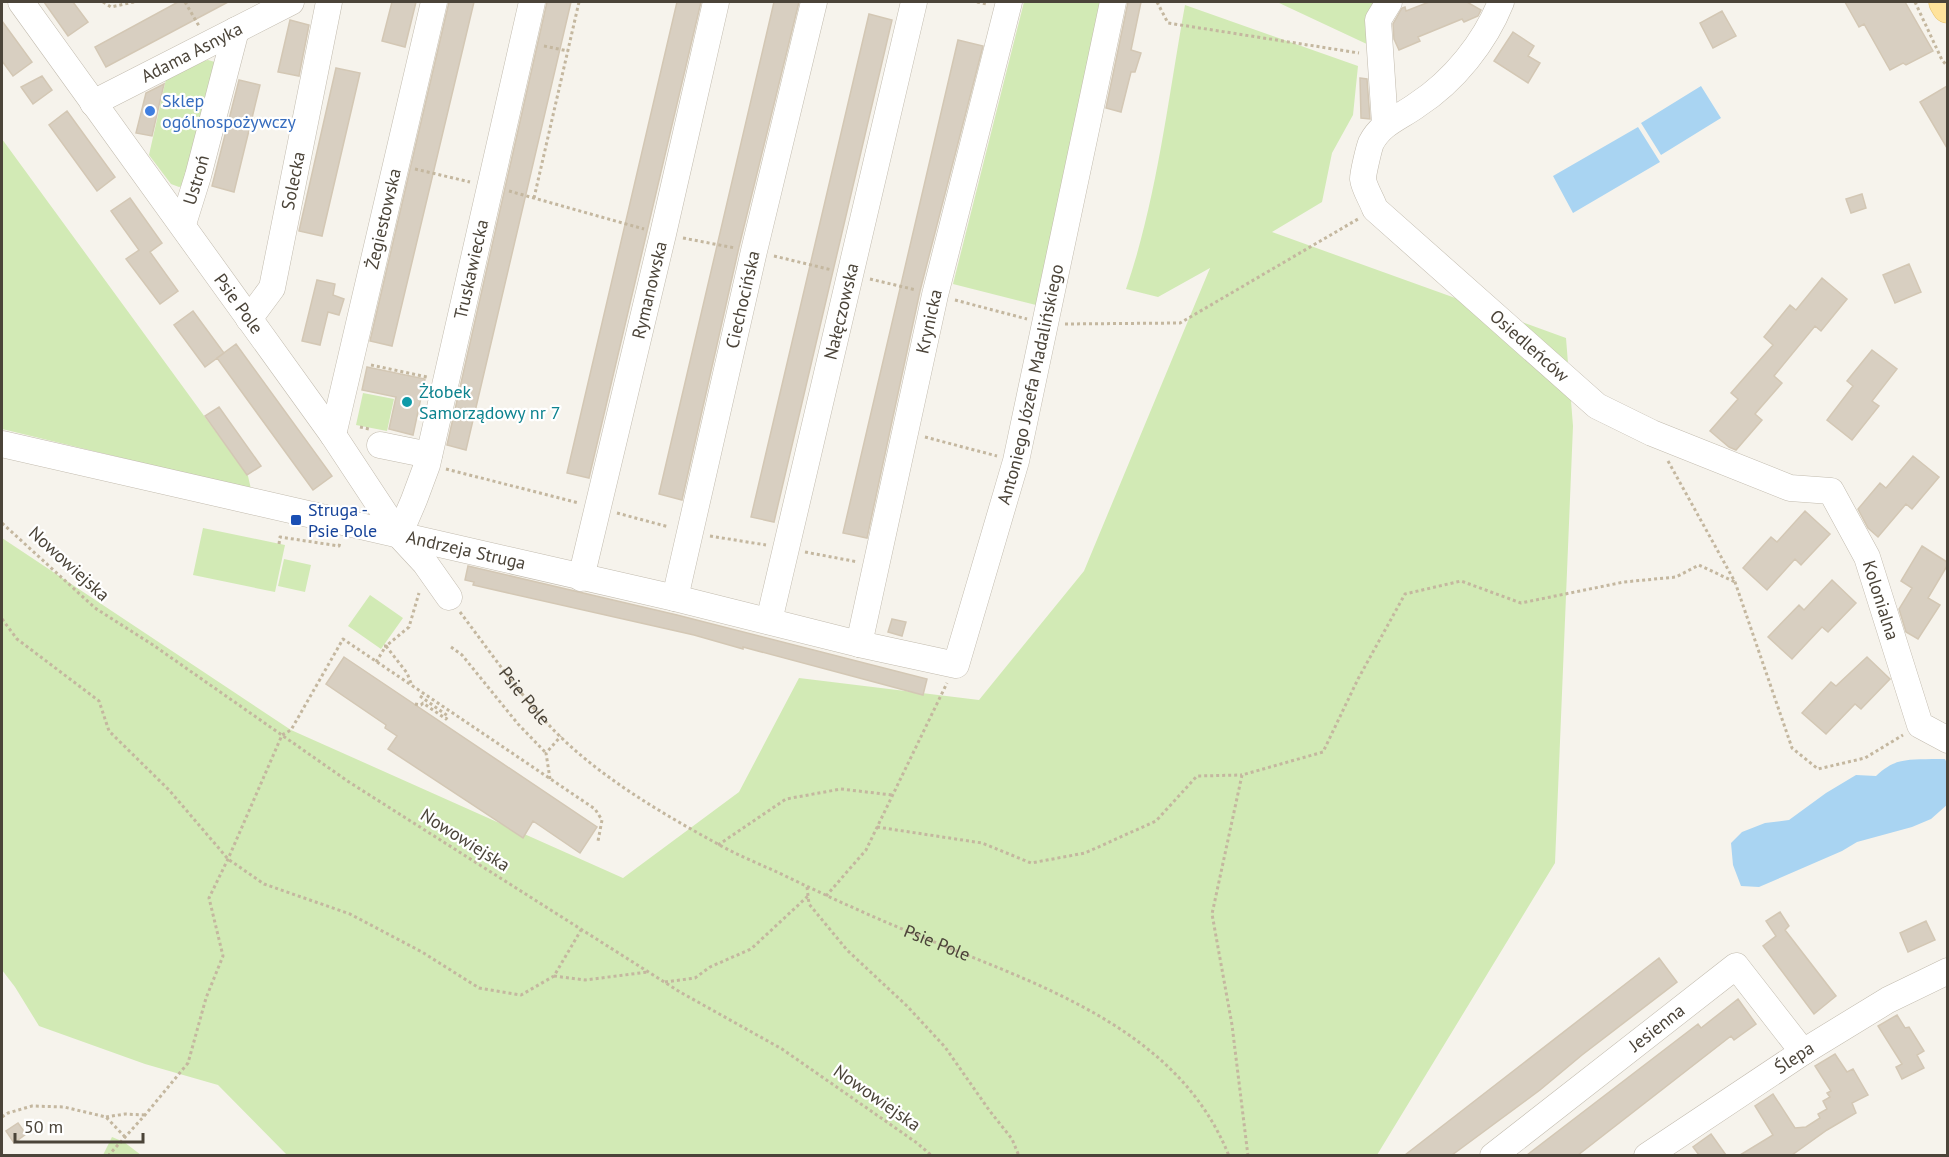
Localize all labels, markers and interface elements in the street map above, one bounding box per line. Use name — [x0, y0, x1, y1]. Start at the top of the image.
street label: Adama Asnyka — [137, 17, 246, 88]
place label: Sklep ogólnospożywczy — [162, 89, 296, 133]
marker: Sklep ogólnospożywczy — [143, 104, 157, 118]
street label: Solecka — [276, 149, 310, 212]
street label: Ustroń — [178, 152, 214, 208]
street label: Żegiestowska — [360, 166, 406, 271]
street label: Truskawiecka — [448, 217, 493, 321]
street label: Rymanowska — [626, 239, 672, 341]
street label: Ciechocińska — [720, 248, 765, 351]
street label: Nałęczowska — [819, 261, 863, 362]
street label: Antoniego Józefa Madalińskiego — [992, 262, 1068, 507]
street label: Psie Pole — [209, 269, 268, 338]
street label: Krynicka — [911, 287, 947, 356]
street label: Osiedleńców — [1485, 304, 1575, 387]
place label: Żłobek Samorządowy nr 7 — [419, 380, 560, 424]
marker: Żłobek Samorządowy nr 7 — [400, 395, 414, 409]
place label: Struga - Psie Pole — [308, 498, 377, 542]
marker: Struga - Psie Pole — [289, 513, 303, 527]
street label: Nowowiejska — [24, 521, 115, 606]
street label: Andrzeja Struga — [404, 525, 528, 574]
street label: Kolonialna — [1858, 557, 1905, 643]
street label: Psie Pole — [494, 662, 556, 730]
street label: Nowowiejska — [416, 803, 514, 876]
street label: Psie Pole — [901, 919, 974, 966]
street label: Jesienna — [1623, 999, 1689, 1057]
street label: Ślepa — [1770, 1036, 1818, 1079]
street label: Nowowiejska — [829, 1059, 925, 1136]
scale bar — [15, 1106, 142, 1144]
text: 50 m — [24, 1115, 63, 1138]

